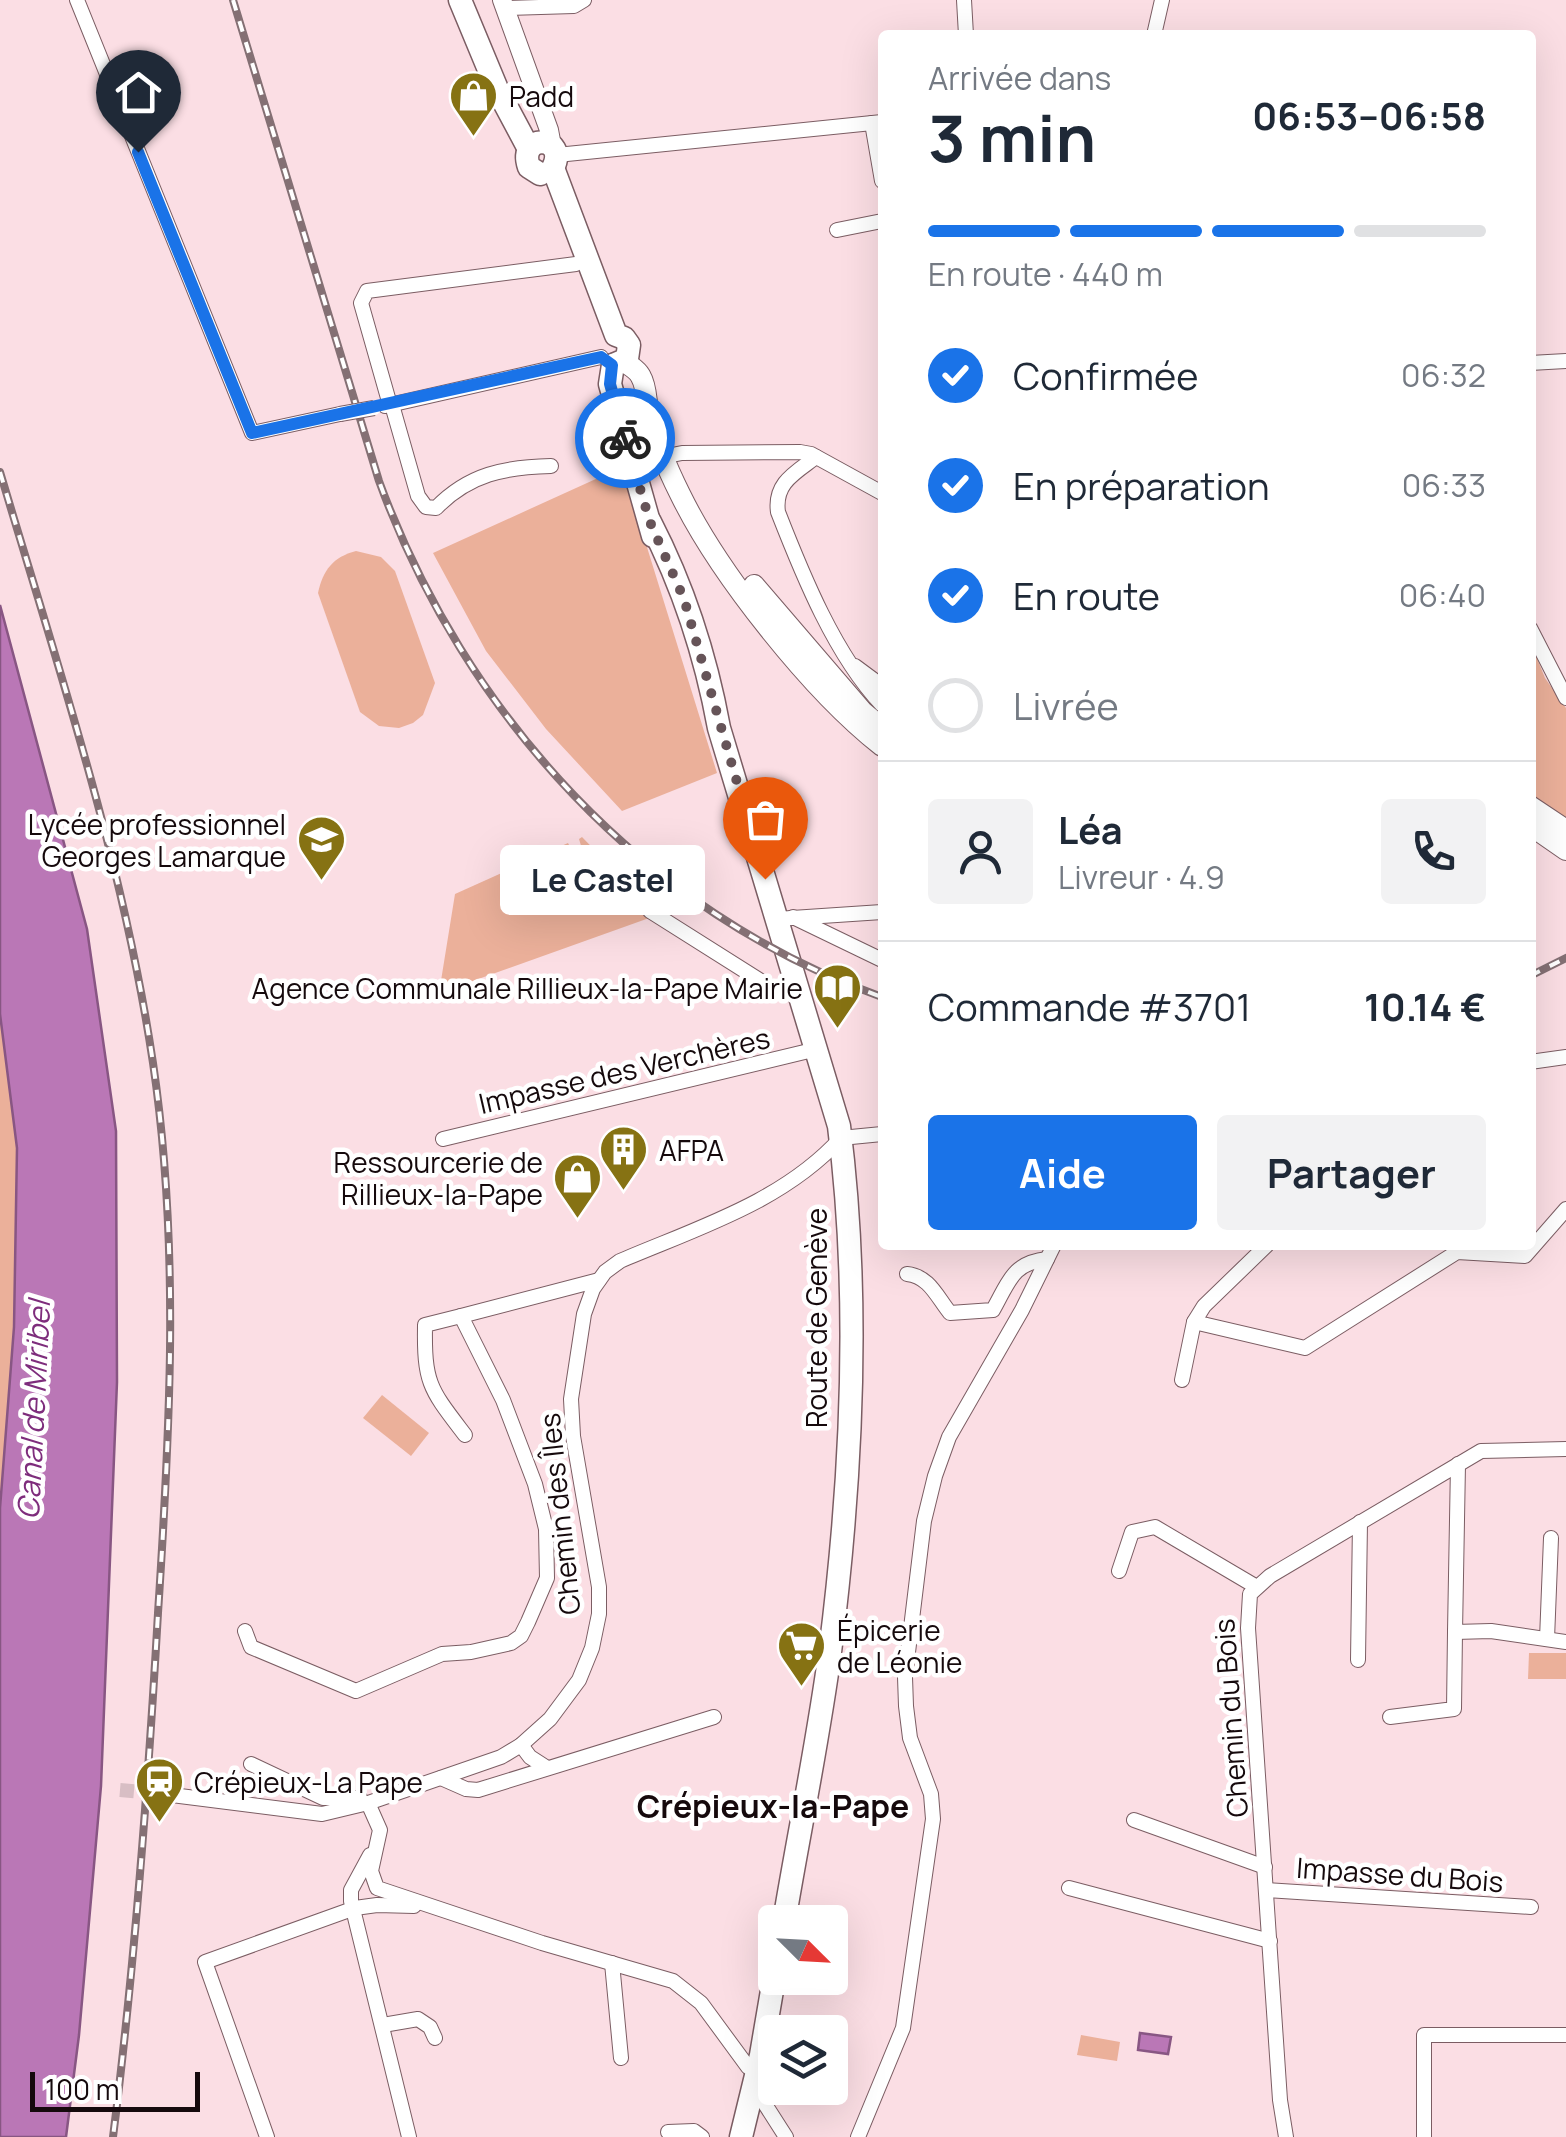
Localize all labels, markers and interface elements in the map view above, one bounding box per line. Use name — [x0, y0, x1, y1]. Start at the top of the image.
pin — [96, 50, 181, 153]
text: Arrivée dans — [928, 56, 1111, 100]
icon: home — [111, 65, 166, 120]
shop icon: Padd — [448, 70, 500, 138]
place label: Padd — [509, 77, 574, 115]
text: 06:53–06:58 — [1252, 89, 1486, 141]
text: 3 min — [928, 93, 1096, 182]
text: En route · 440 m — [928, 252, 1163, 296]
icon: check — [928, 348, 983, 403]
text: Confirmée — [1013, 349, 1199, 401]
text: 06:32 — [1401, 353, 1486, 397]
courier — [575, 388, 675, 488]
icon: bike — [598, 411, 653, 466]
icon: check — [928, 458, 983, 513]
text: En préparation — [1013, 459, 1269, 511]
text: 06:33 — [1402, 463, 1486, 507]
icon: check — [928, 568, 983, 623]
text: En route — [1013, 569, 1160, 621]
text: 06:40 — [1399, 573, 1486, 617]
text: Livrée — [1013, 679, 1119, 731]
pin — [723, 777, 808, 880]
icon: bag — [738, 792, 793, 847]
button: person — [928, 799, 1033, 904]
button: phone — [1381, 799, 1486, 904]
text: Léa — [1058, 803, 1123, 855]
place label: Lycée professionnel Georges Lamarque — [28, 805, 286, 875]
school or university icon: Lycée professionnel Georges Lamarque — [295, 814, 347, 882]
callout: Le Castel — [500, 844, 705, 914]
text: Livreur · 4.9 — [1058, 855, 1225, 899]
text: Le Castel — [531, 858, 674, 902]
library icon: Agence Communale Rillieux-la-Pape Mairie — [812, 962, 864, 1030]
place label: Agence Communale Rillieux-la-Pape Mairie — [252, 969, 803, 1007]
text: Commande #3701 — [928, 980, 1251, 1032]
text: 10.14 € — [1364, 980, 1486, 1032]
street label: Impasse des Verchères — [475, 1018, 773, 1122]
button: Aide — [928, 1115, 1197, 1230]
button: Partager — [1217, 1115, 1486, 1230]
building icon: AFPA — [598, 1124, 650, 1192]
place label: AFPA — [659, 1131, 724, 1169]
place label: Ressourcerie de Rillieux-la-Pape — [334, 1143, 543, 1213]
shop icon: Ressourcerie de Rillieux-la-Pape — [552, 1152, 604, 1220]
street label: Route de Genève — [797, 1208, 835, 1428]
water label: Canal de Miribel — [7, 1295, 59, 1521]
street label: Chemin des Îles — [530, 1411, 588, 1617]
place label: Épicerie de Léonie — [837, 1611, 962, 1681]
street label: Chemin du Bois — [1204, 1617, 1256, 1819]
supermarket icon: Épicerie de Léonie — [776, 1620, 828, 1688]
station icon: Crépieux-La Pape — [133, 1756, 185, 1824]
place label: Crépieux-La Pape — [194, 1763, 423, 1801]
district label: Crépieux-la-Pape — [637, 1784, 909, 1828]
street label: Impasse du Bois — [1295, 1848, 1505, 1900]
north arrow — [758, 1905, 848, 1995]
map controls — [758, 1905, 848, 2105]
button: layers — [758, 2015, 848, 2105]
scale bar — [30, 2067, 200, 2112]
text: 100 m — [45, 2070, 119, 2108]

